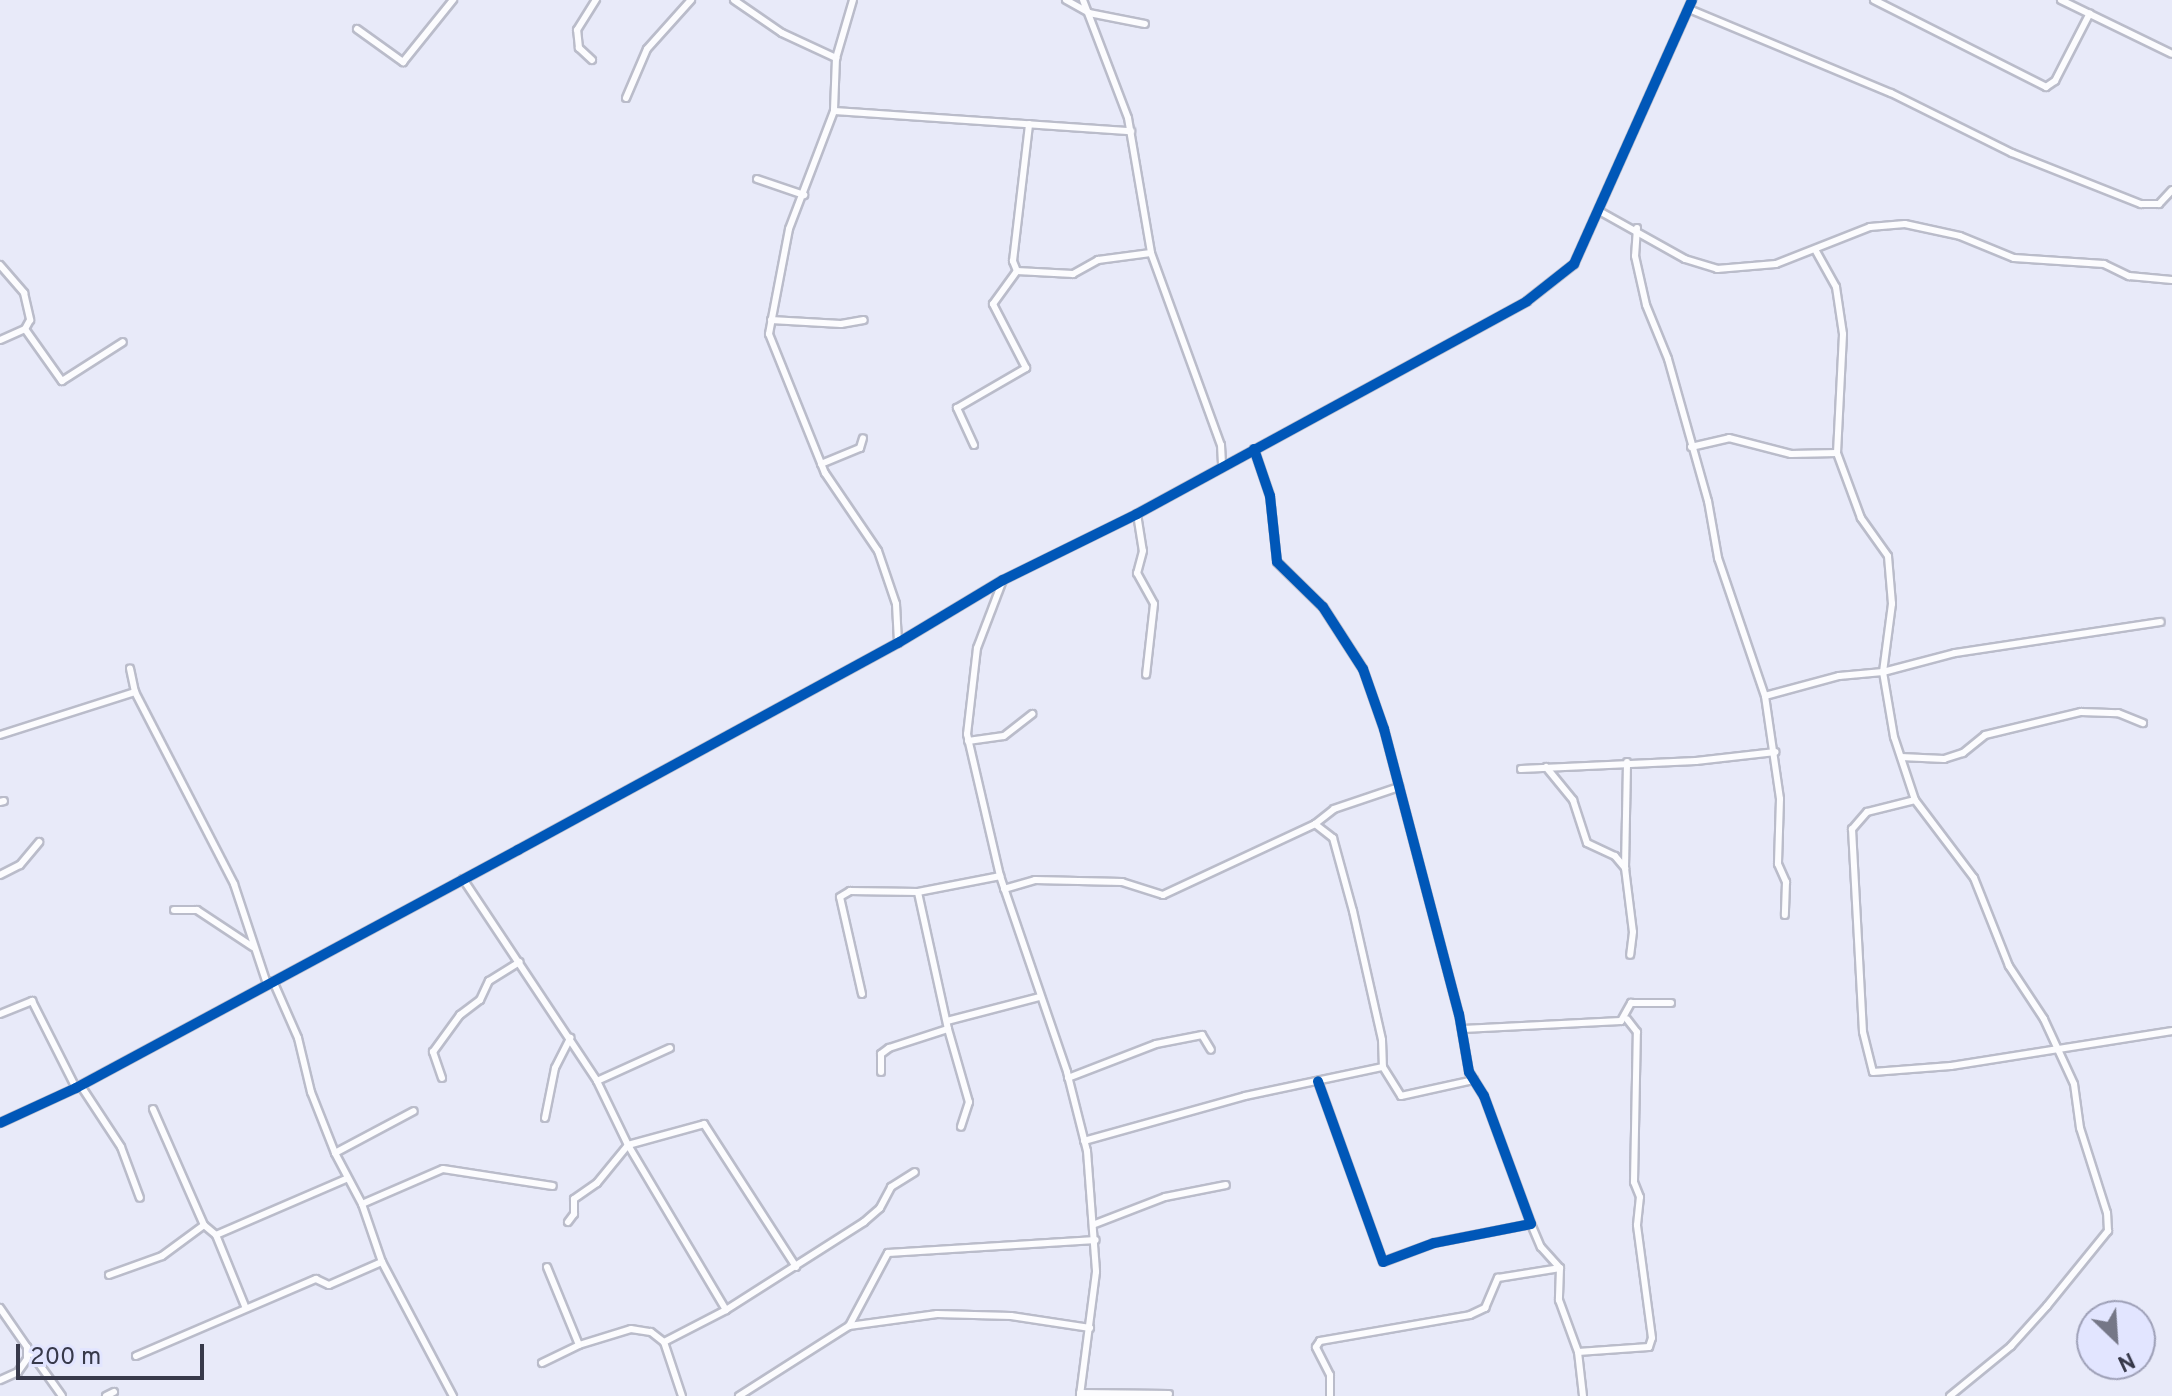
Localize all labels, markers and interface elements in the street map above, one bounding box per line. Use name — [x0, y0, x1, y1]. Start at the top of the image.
north arrow — [2076, 1300, 2156, 1380]
scale bar — [20, 1328, 208, 1378]
text: 200 m — [30, 1343, 101, 1373]
text: N — [2113, 1345, 2138, 1376]

